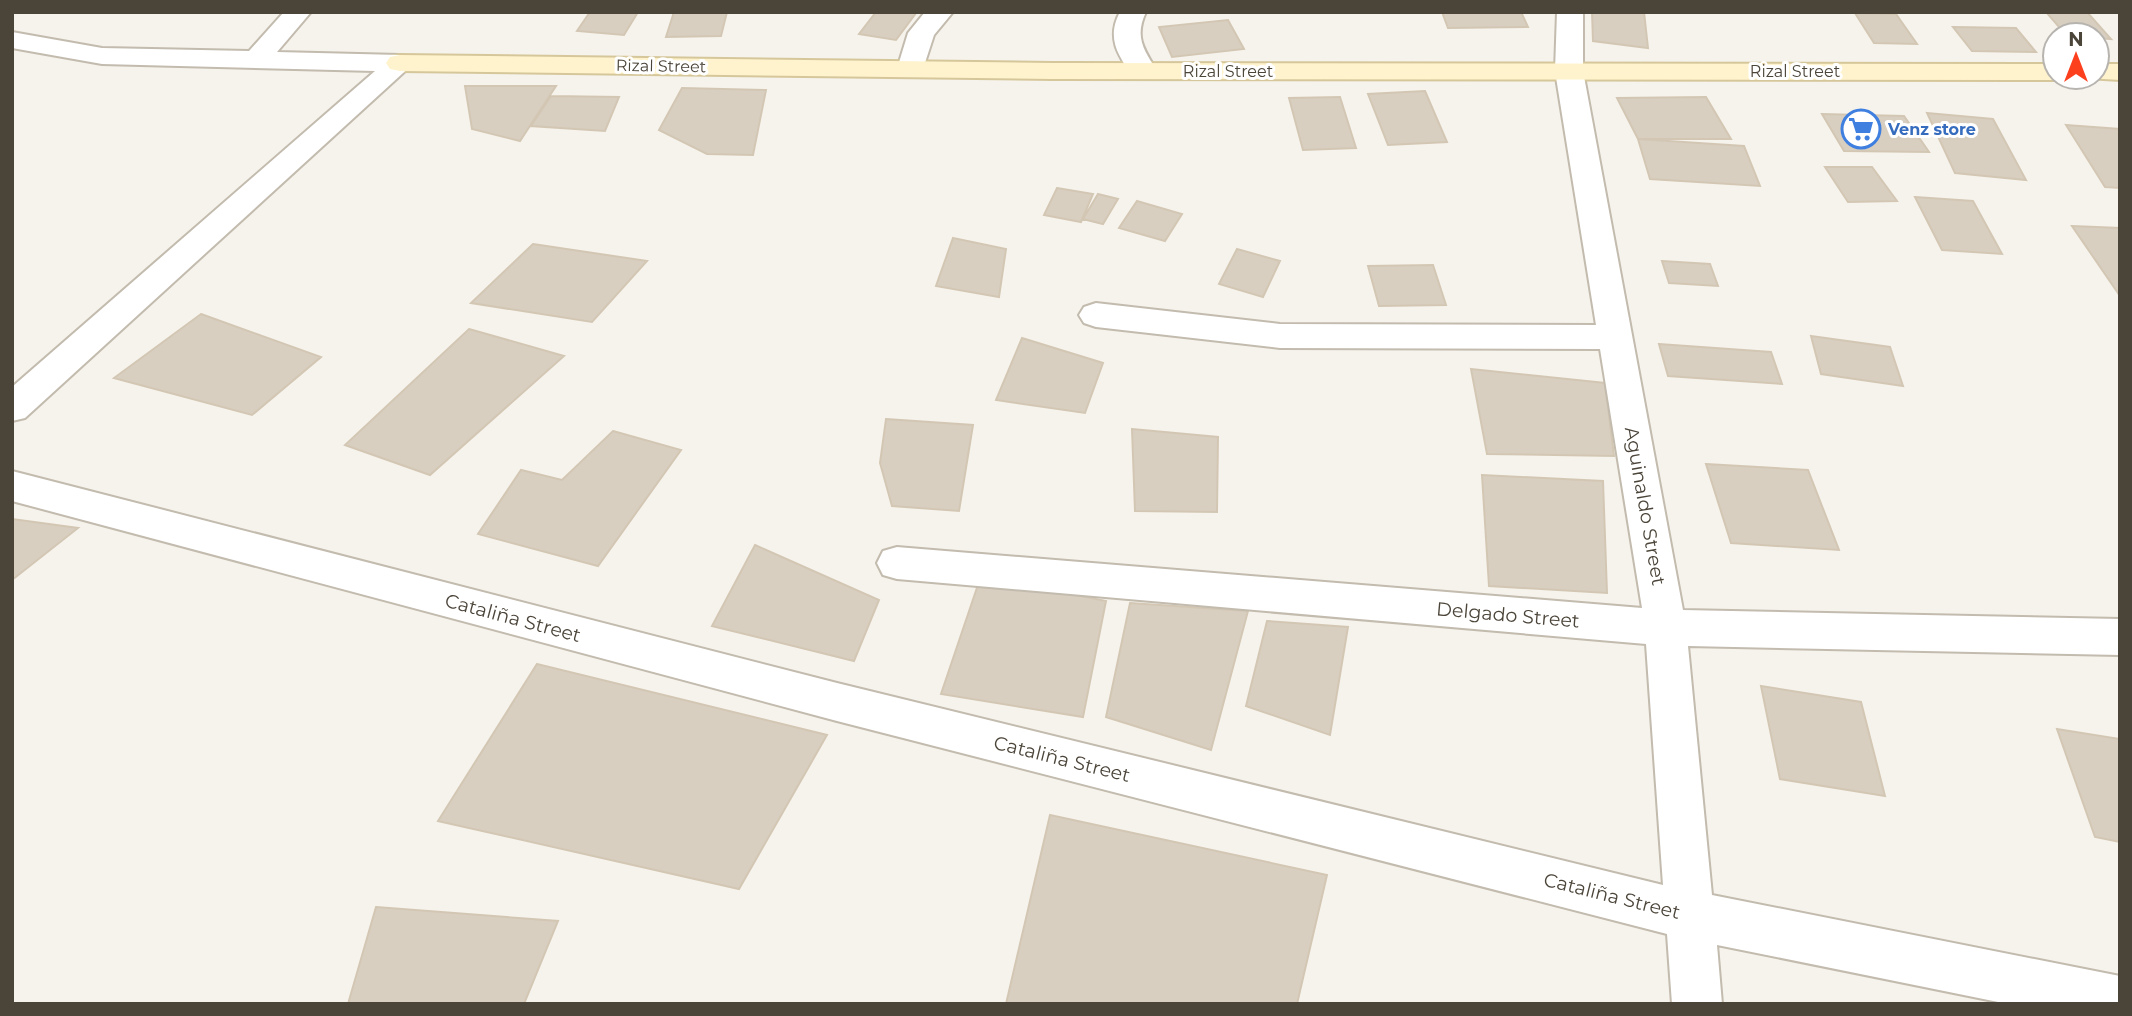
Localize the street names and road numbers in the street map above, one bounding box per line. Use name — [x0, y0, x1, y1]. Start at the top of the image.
street label: Rizal Street — [616, 56, 707, 76]
street label: Rizal Street — [1183, 62, 1274, 81]
street label: Rizal Street — [1750, 62, 1841, 81]
street label: Aguinaldo Street — [1620, 425, 1670, 587]
street label: Cataliña Street — [443, 589, 584, 647]
street label: Delgado Street — [1435, 597, 1581, 633]
street label: Cataliña Street — [991, 731, 1133, 787]
street label: Cataliña Street — [1541, 868, 1683, 924]

